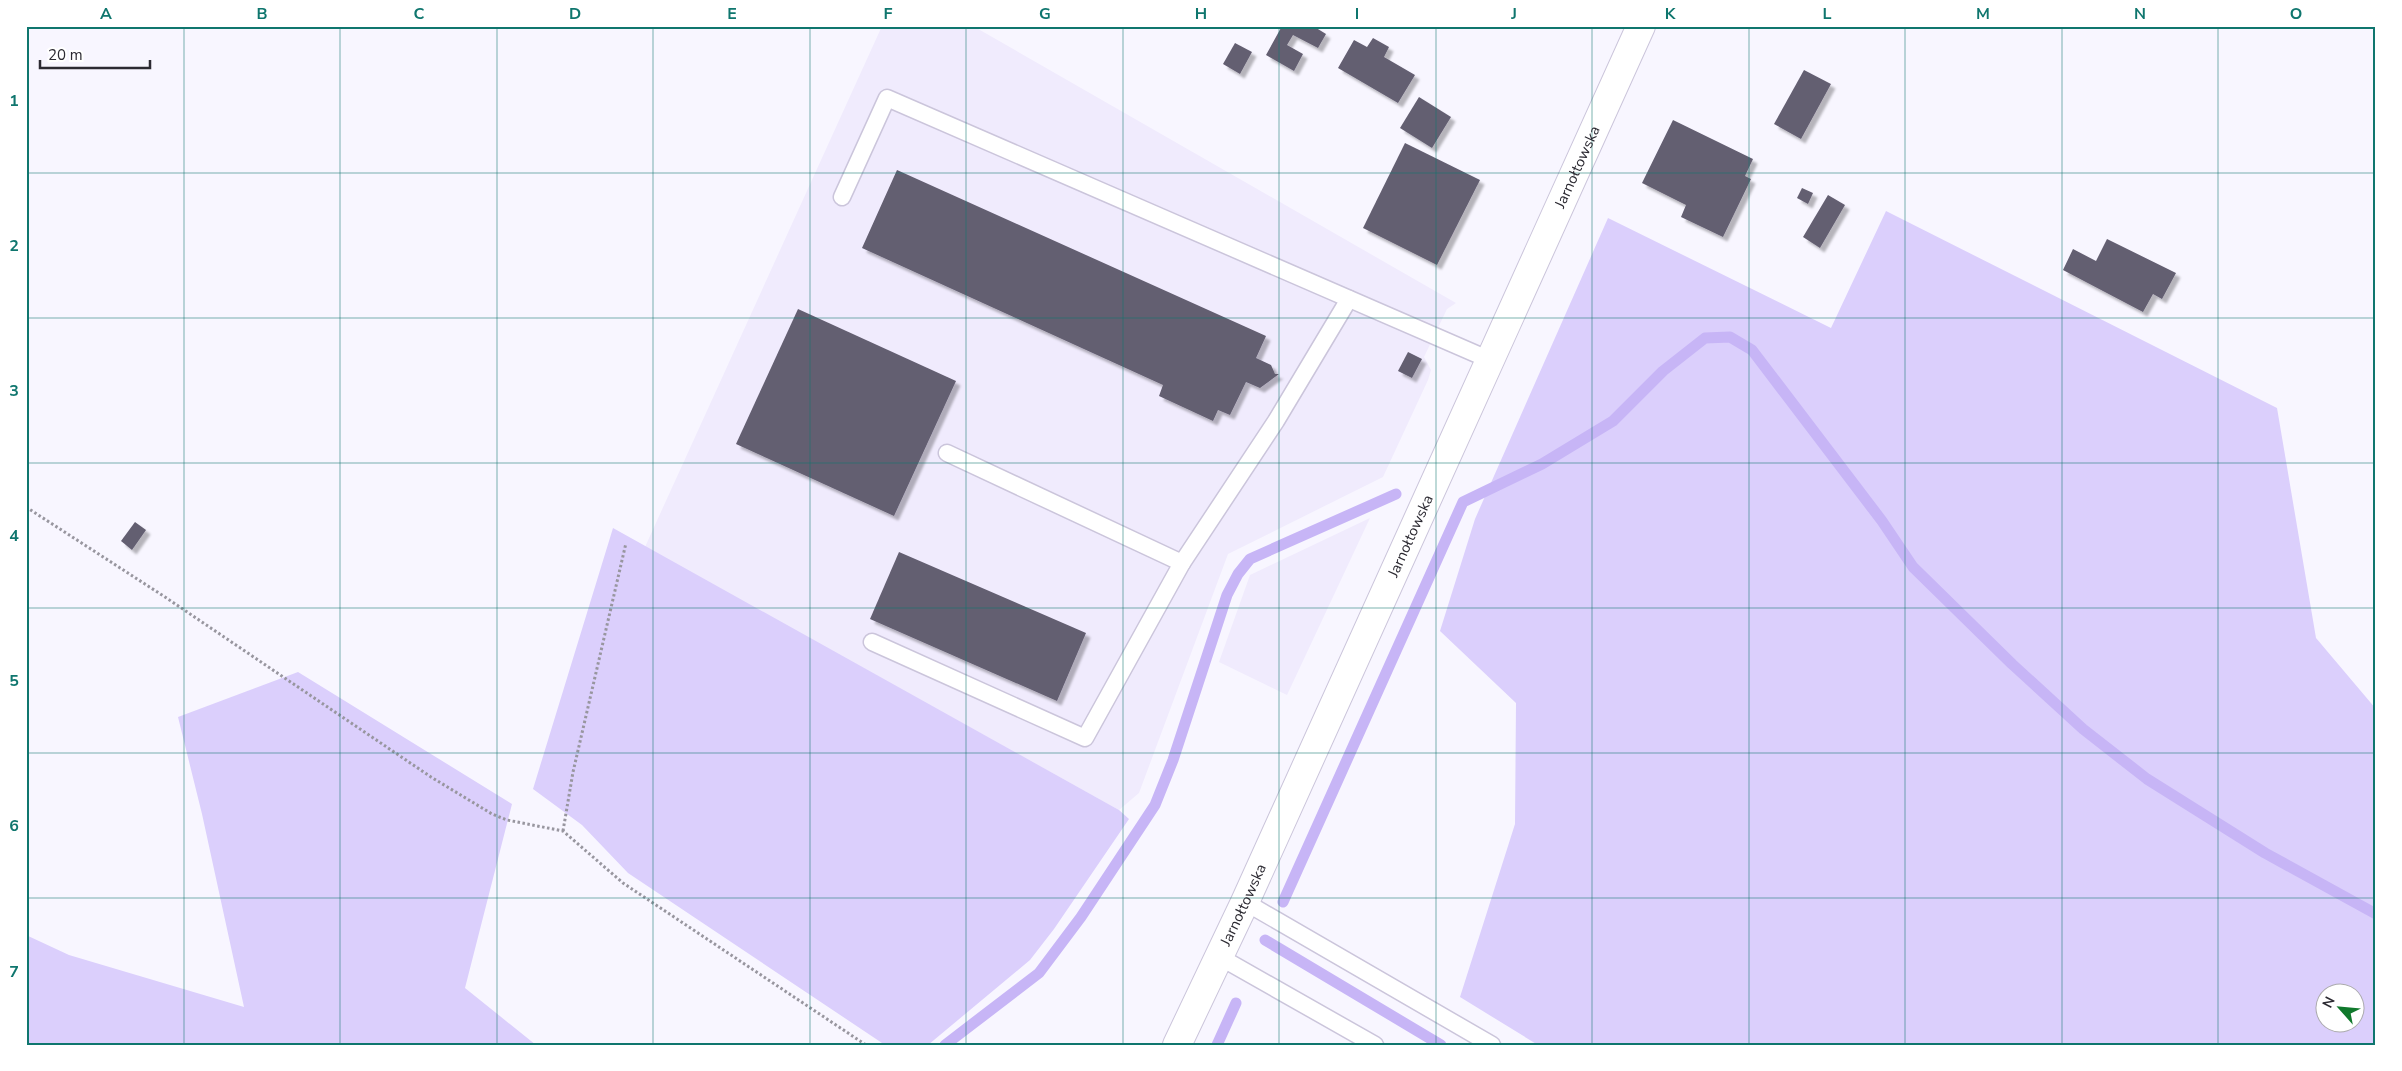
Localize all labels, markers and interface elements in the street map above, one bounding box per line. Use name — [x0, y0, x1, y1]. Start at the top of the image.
text: A — [100, 3, 112, 25]
text: B — [256, 3, 268, 25]
text: C — [414, 3, 425, 25]
text: D — [569, 3, 581, 25]
text: E — [727, 3, 737, 25]
text: F — [884, 3, 893, 25]
text: G — [1039, 3, 1051, 25]
text: H — [1195, 3, 1207, 25]
text: I — [1355, 3, 1359, 25]
text: J — [1510, 3, 1517, 25]
text: K — [1665, 3, 1677, 25]
text: L — [1823, 3, 1832, 25]
text: M — [1976, 3, 1990, 25]
text: N — [2134, 3, 2146, 25]
text: O — [2290, 3, 2302, 25]
scale bar — [40, 38, 150, 70]
text: 20 m — [48, 45, 83, 65]
text: 1 — [9, 90, 19, 112]
street label: Jarnołtowska — [1550, 123, 1605, 212]
text: 2 — [9, 235, 19, 257]
text: 3 — [9, 380, 19, 402]
street label: Jarnołtowska — [1383, 492, 1438, 581]
text: 4 — [9, 525, 19, 547]
text: 5 — [9, 670, 19, 692]
text: 6 — [9, 815, 19, 837]
street label: Jarnołtowska — [1215, 861, 1271, 950]
text: 7 — [9, 961, 19, 983]
north arrow — [2314, 984, 2364, 1034]
text: N — [2318, 993, 2340, 1011]

